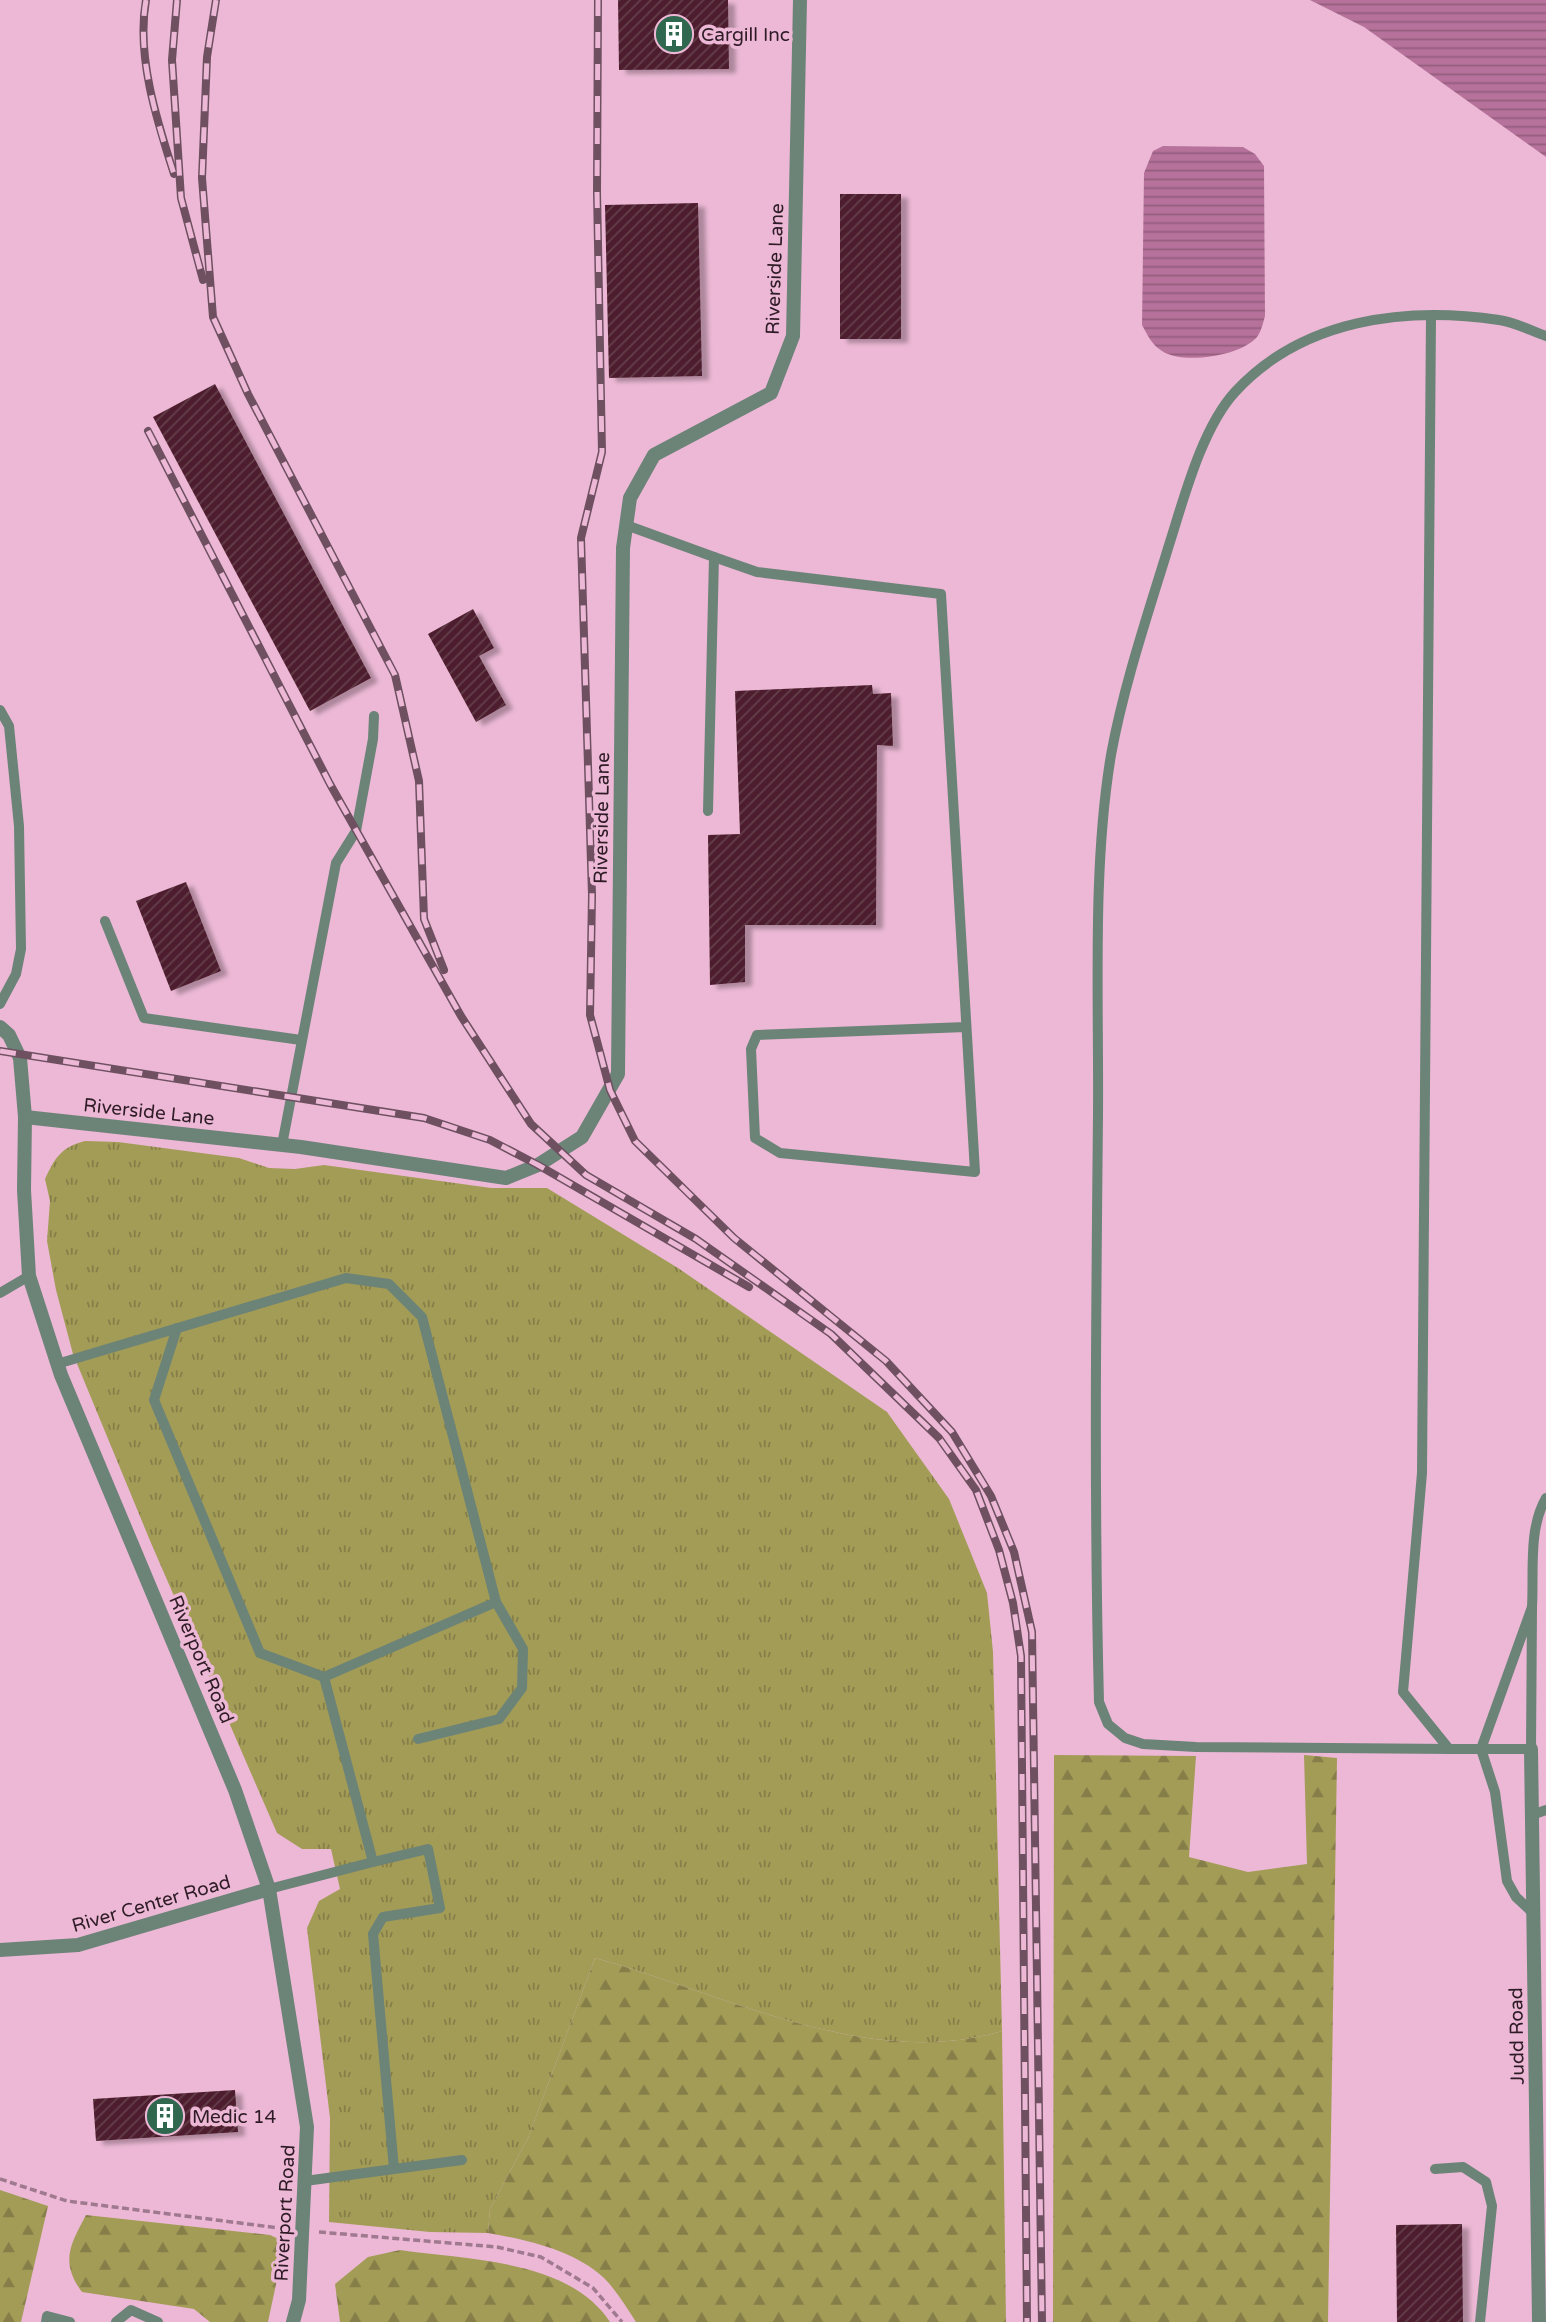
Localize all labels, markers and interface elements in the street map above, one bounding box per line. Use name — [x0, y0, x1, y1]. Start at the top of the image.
building icon: Cargill Inc — [653, 13, 695, 55]
place label: Cargill Inc — [701, 24, 790, 46]
street label: Riverside Lane — [762, 203, 788, 335]
street label: Riverside Lane — [590, 752, 614, 884]
street label: Riverside Lane — [82, 1094, 216, 1130]
street label: Riverport Road — [164, 1592, 238, 1727]
street label: River Center Road — [69, 1871, 233, 1937]
street label: Judd Road — [1505, 1987, 1529, 2085]
building icon: Medic 14 — [144, 2095, 186, 2137]
place label: Medic 14 — [192, 2106, 277, 2128]
street label: Riverport Road — [270, 2144, 300, 2282]

